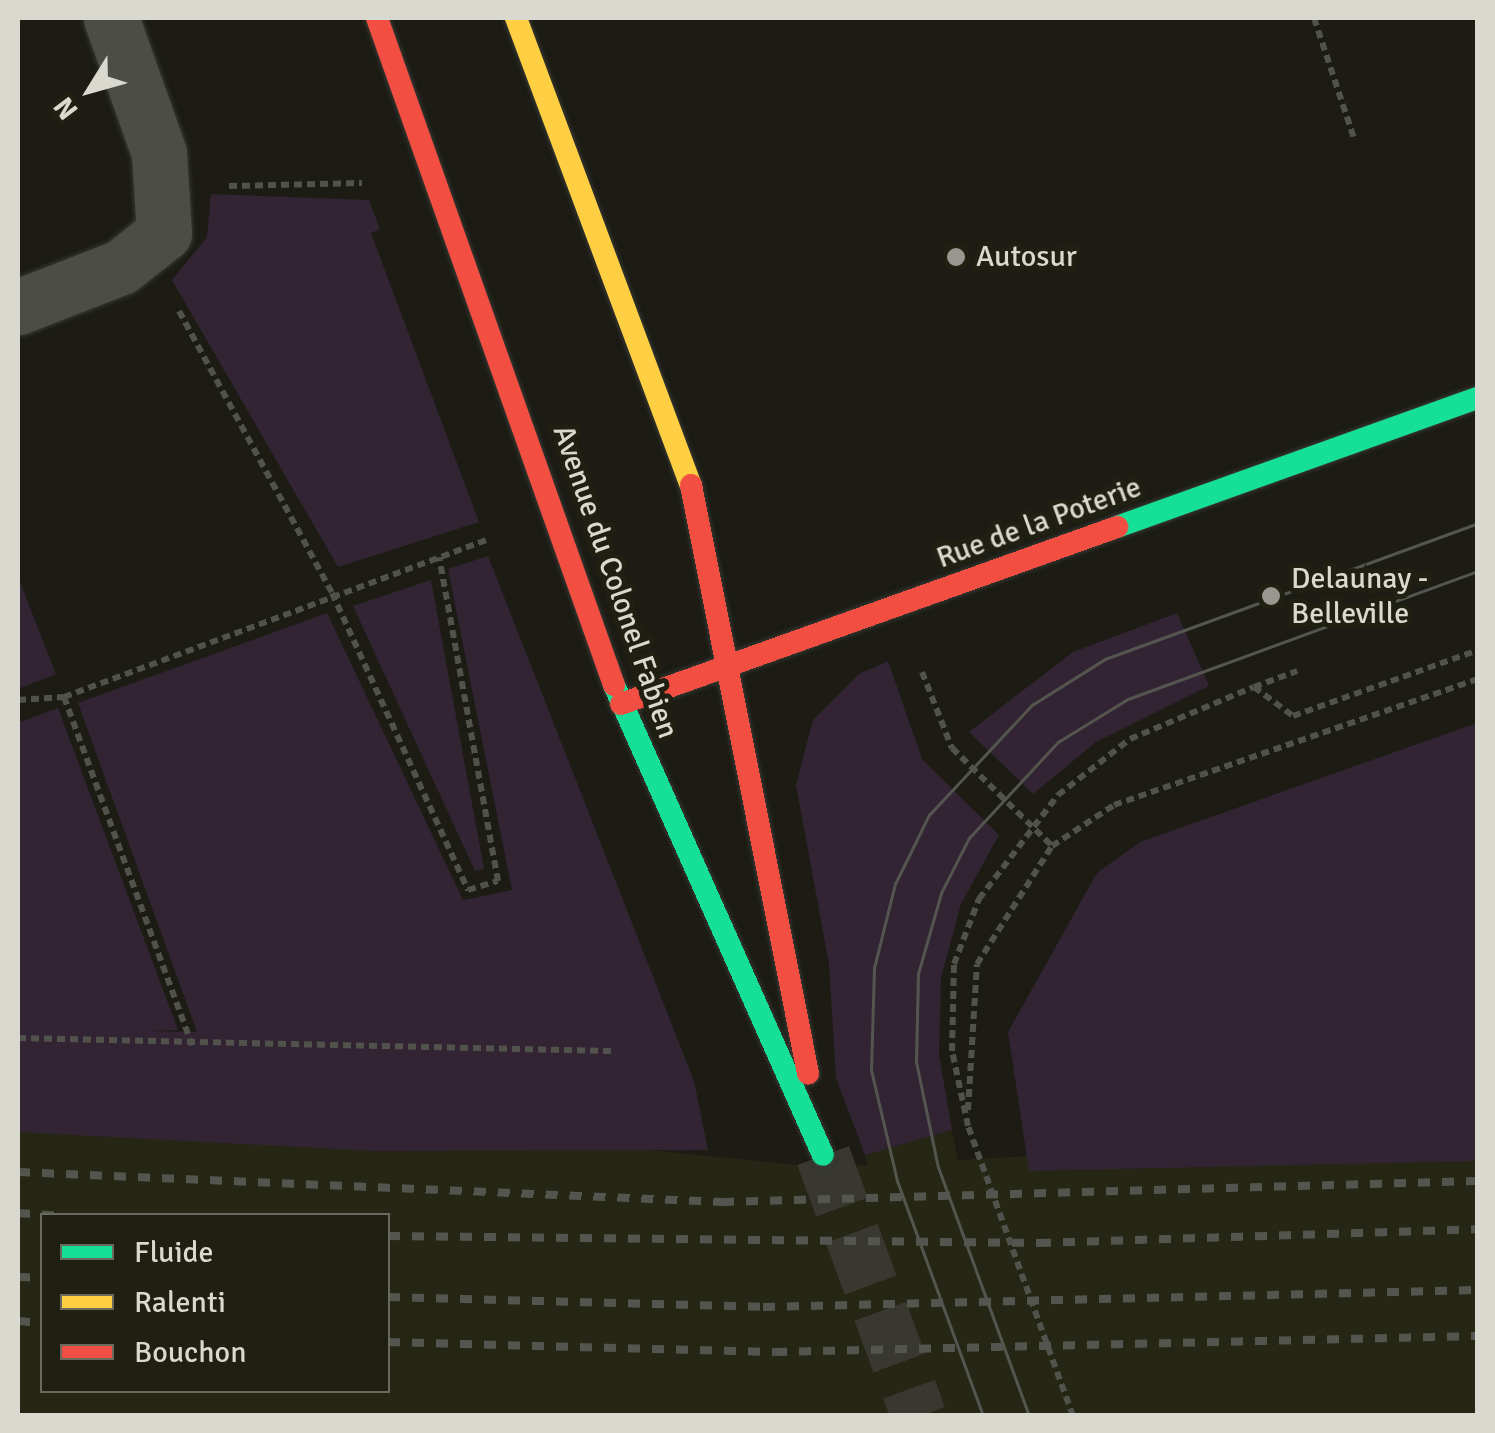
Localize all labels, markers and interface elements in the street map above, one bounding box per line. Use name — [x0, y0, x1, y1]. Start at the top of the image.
north arrow — [40, 40, 140, 140]
text: N — [47, 90, 85, 126]
place label: Autosur — [976, 239, 1077, 275]
marker: Autosur — [945, 246, 967, 268]
street label: Avenue du Colonel Fabien — [544, 421, 686, 743]
street label: Rue de la Poterie — [932, 469, 1146, 577]
place label: Delaunay - Belleville — [1291, 561, 1428, 632]
marker: Delaunay - Belleville — [1260, 585, 1282, 607]
legend — [40, 1213, 390, 1393]
text: Fluide — [134, 1234, 213, 1271]
text: Ralenti — [134, 1284, 226, 1321]
text: Bouchon — [134, 1334, 247, 1371]

